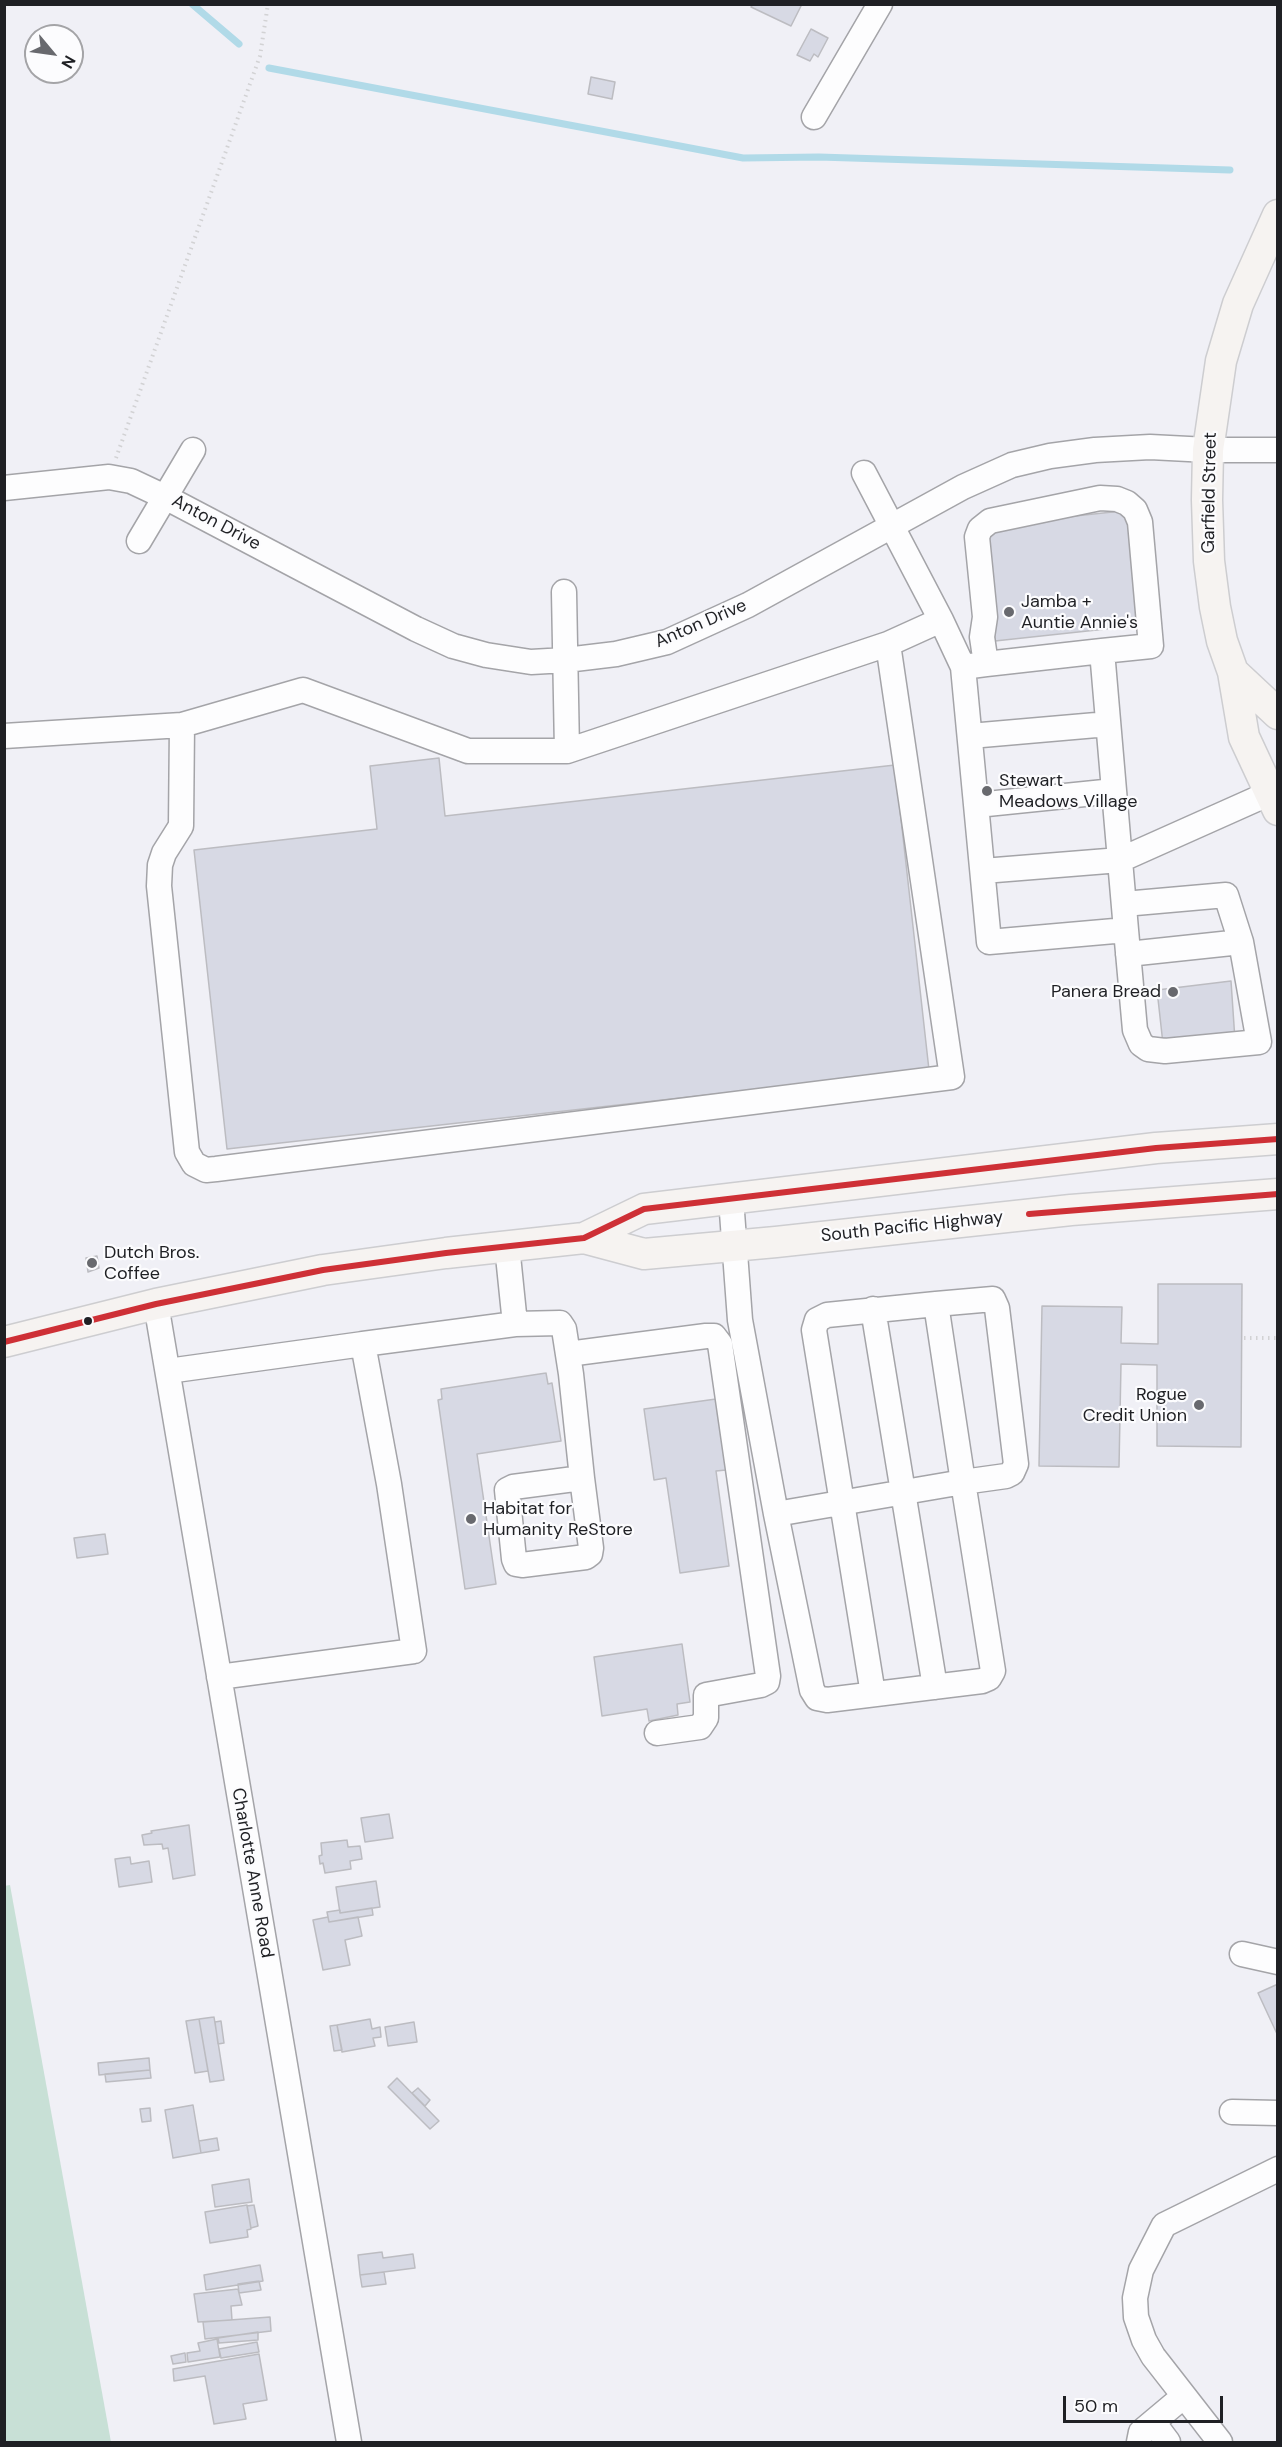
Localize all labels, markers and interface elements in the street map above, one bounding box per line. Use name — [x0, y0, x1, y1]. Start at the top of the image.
north arrow — [24, 24, 84, 84]
text: N — [56, 52, 80, 72]
street label: Garfield Street — [1198, 432, 1222, 554]
street label: Anton Drive — [168, 491, 264, 555]
place label: Jamba + Auntie Annie's — [1021, 591, 1138, 634]
street label: Anton Drive — [652, 595, 750, 653]
marker: Jamba + Auntie Annie's — [1002, 605, 1016, 619]
place label: Stewart Meadows Village — [999, 770, 1137, 812]
marker: Stewart Meadows Village — [980, 784, 994, 798]
place label: Panera Bread — [1051, 981, 1161, 1003]
marker: Panera Bread — [1166, 985, 1180, 999]
street label: South Pacific Highway — [820, 1207, 1004, 1247]
place label: Dutch Bros. Coffee — [104, 1242, 199, 1284]
marker: Dutch Bros. Coffee — [85, 1256, 99, 1270]
unlabelled marker — [82, 1315, 94, 1327]
place label: Rogue Credit Union — [1083, 1384, 1187, 1426]
marker: Rogue Credit Union — [1192, 1398, 1206, 1412]
place label: Habitat for Humanity ReStore — [483, 1498, 633, 1540]
marker: Habitat for Humanity ReStore — [464, 1512, 478, 1526]
street label: Charlotte Anne Road — [226, 1786, 278, 1960]
scale bar — [1066, 2384, 1226, 2422]
text: 50 m — [1074, 2394, 1118, 2418]

